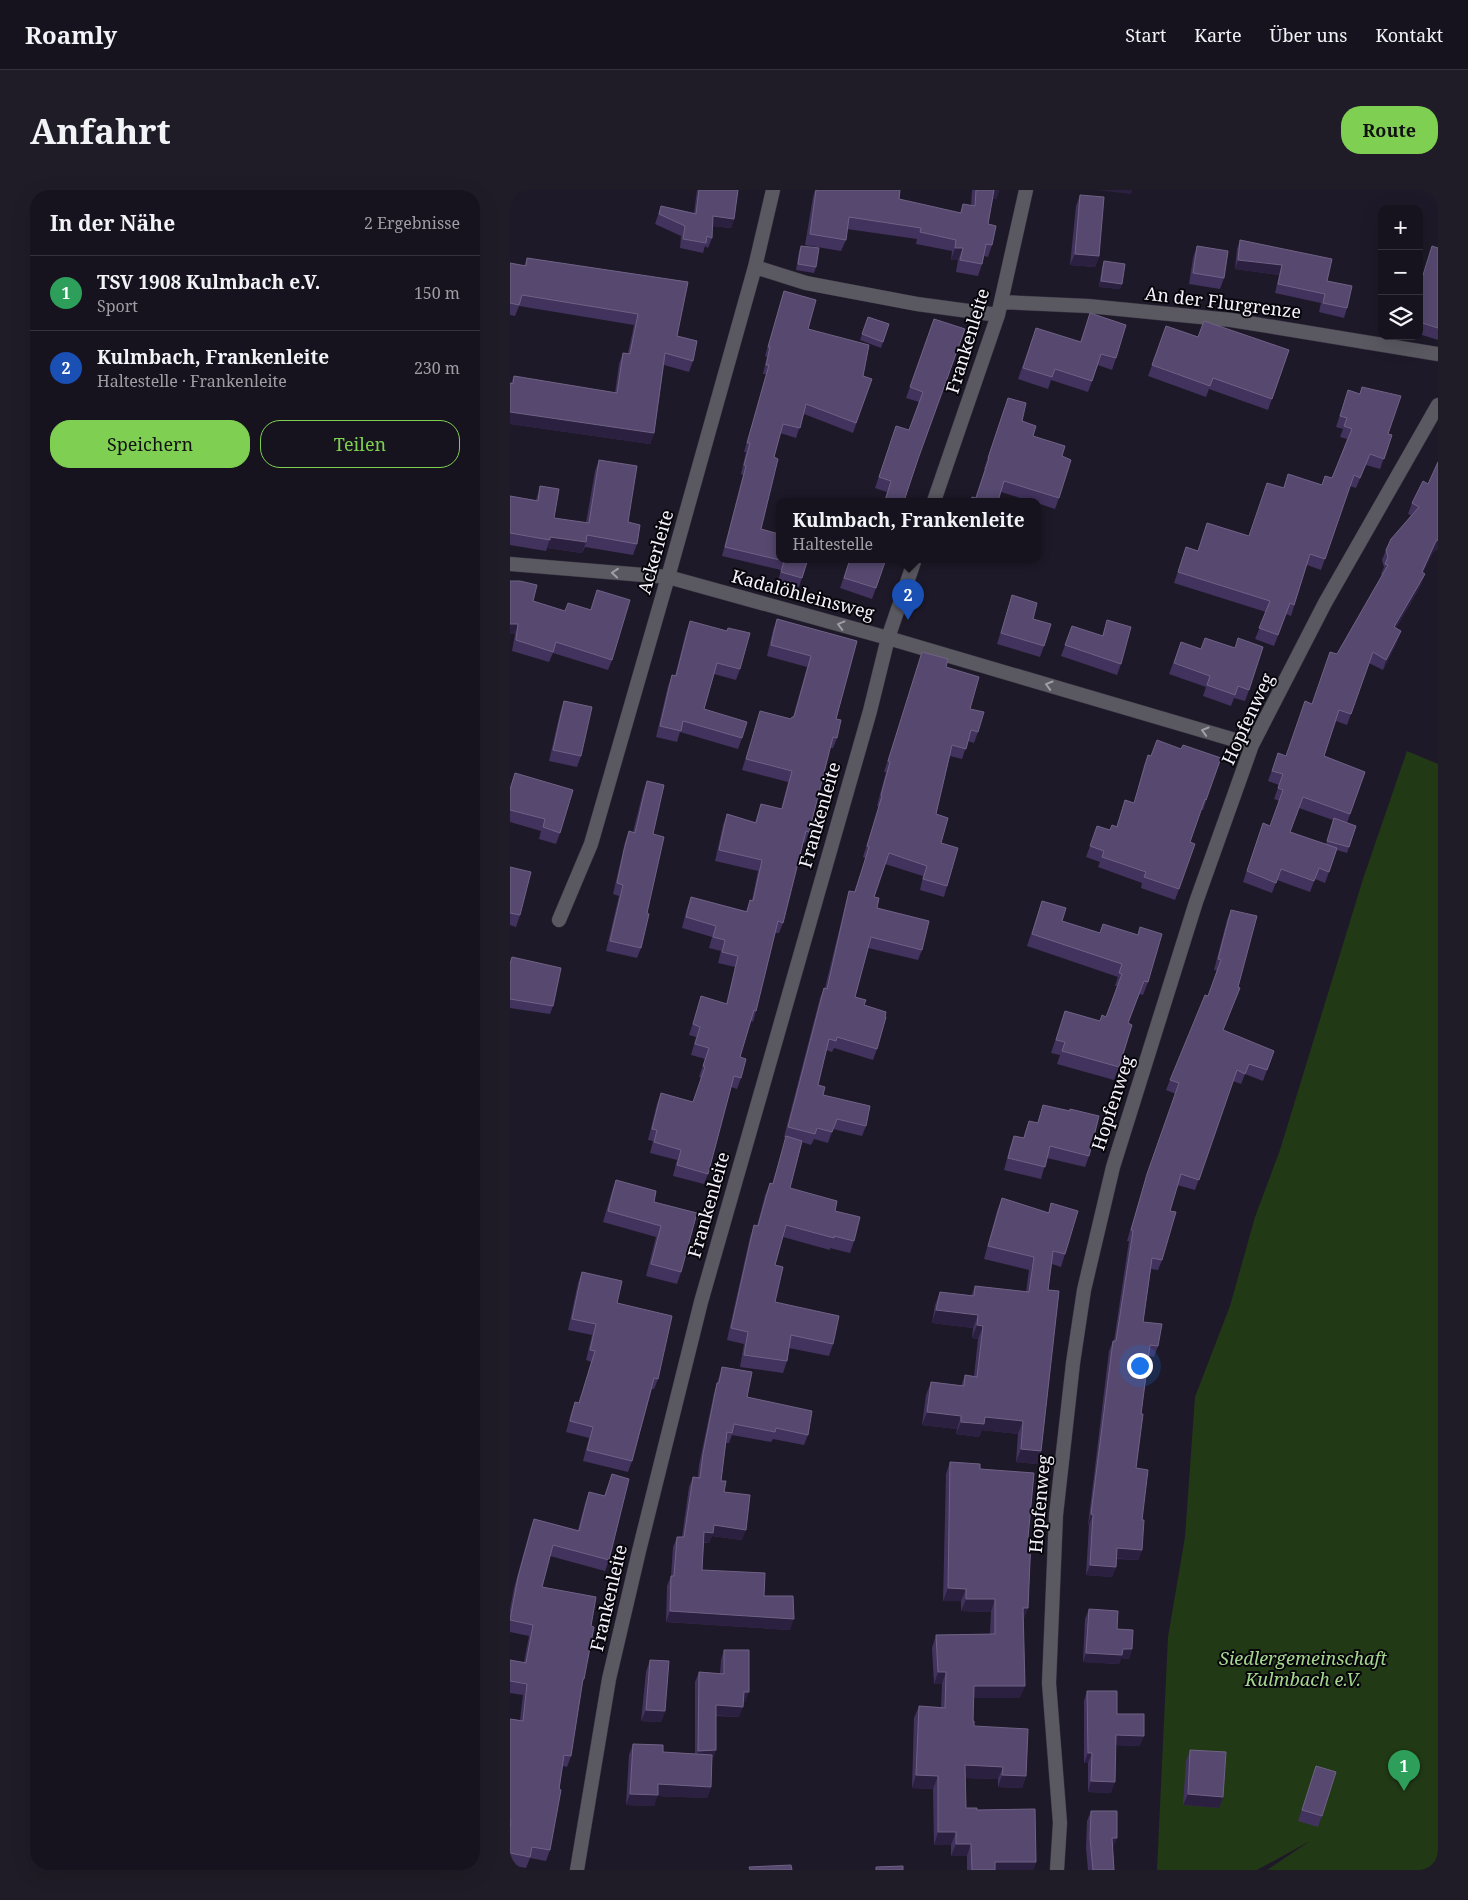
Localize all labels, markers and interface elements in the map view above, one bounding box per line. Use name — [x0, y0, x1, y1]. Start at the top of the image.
text: Roamly — [25, 18, 117, 51]
text: Start — [1125, 23, 1166, 47]
text: Karte — [1194, 23, 1242, 47]
text: Über uns — [1270, 23, 1347, 47]
text: Kontakt — [1375, 23, 1443, 47]
button: Route — [1341, 106, 1438, 154]
text: Anfahrt — [30, 107, 171, 154]
map controls — [1378, 205, 1423, 340]
button: + — [1378, 205, 1423, 250]
text: In der Nähe — [50, 209, 175, 237]
text: 2 Ergebnisse — [364, 212, 460, 234]
button: − — [1378, 250, 1423, 295]
text: TSV 1908 Kulmbach e.V. — [97, 269, 320, 295]
street label: An der Flurgrenze — [1144, 281, 1303, 323]
text: 1 — [61, 282, 71, 304]
text: 150 m — [414, 282, 460, 304]
street label: Frankenleite — [940, 285, 994, 396]
text: Sport — [97, 295, 138, 317]
button: layers — [1378, 295, 1423, 340]
text: Kulmbach, Frankenleite — [97, 344, 329, 370]
text: 2 — [61, 357, 71, 379]
text: 230 m — [414, 357, 460, 379]
text: Haltestelle · Frankenleite — [97, 370, 287, 392]
button: Speichern — [50, 420, 250, 468]
button: Teilen — [260, 420, 460, 468]
popup — [776, 498, 1041, 563]
street label: Ackerleite — [632, 507, 678, 597]
text: Kulmbach, Frankenleite — [792, 507, 1025, 533]
text: Haltestelle — [792, 533, 873, 555]
street label: Kadalöhleinsweg — [729, 563, 878, 625]
one-way arrow — [610, 567, 618, 578]
pin: 2 — [892, 579, 924, 620]
one-way arrow — [836, 620, 845, 631]
street label: Hopfenweg — [1215, 669, 1279, 768]
one-way arrow — [1046, 681, 1054, 691]
one-way arrow — [1202, 726, 1210, 736]
street label: Frankenleite — [793, 759, 846, 870]
street label: Hopfenweg — [1085, 1052, 1139, 1153]
street label: Frankenleite — [682, 1149, 735, 1260]
your location — [1127, 1353, 1153, 1379]
street label: Hopfenweg — [1023, 1454, 1055, 1554]
street label: Frankenleite — [584, 1542, 632, 1653]
park label: Siedlergemeinschaft Kulmbach e.V. — [1219, 1646, 1387, 1691]
pin: 1 — [1388, 1750, 1420, 1791]

